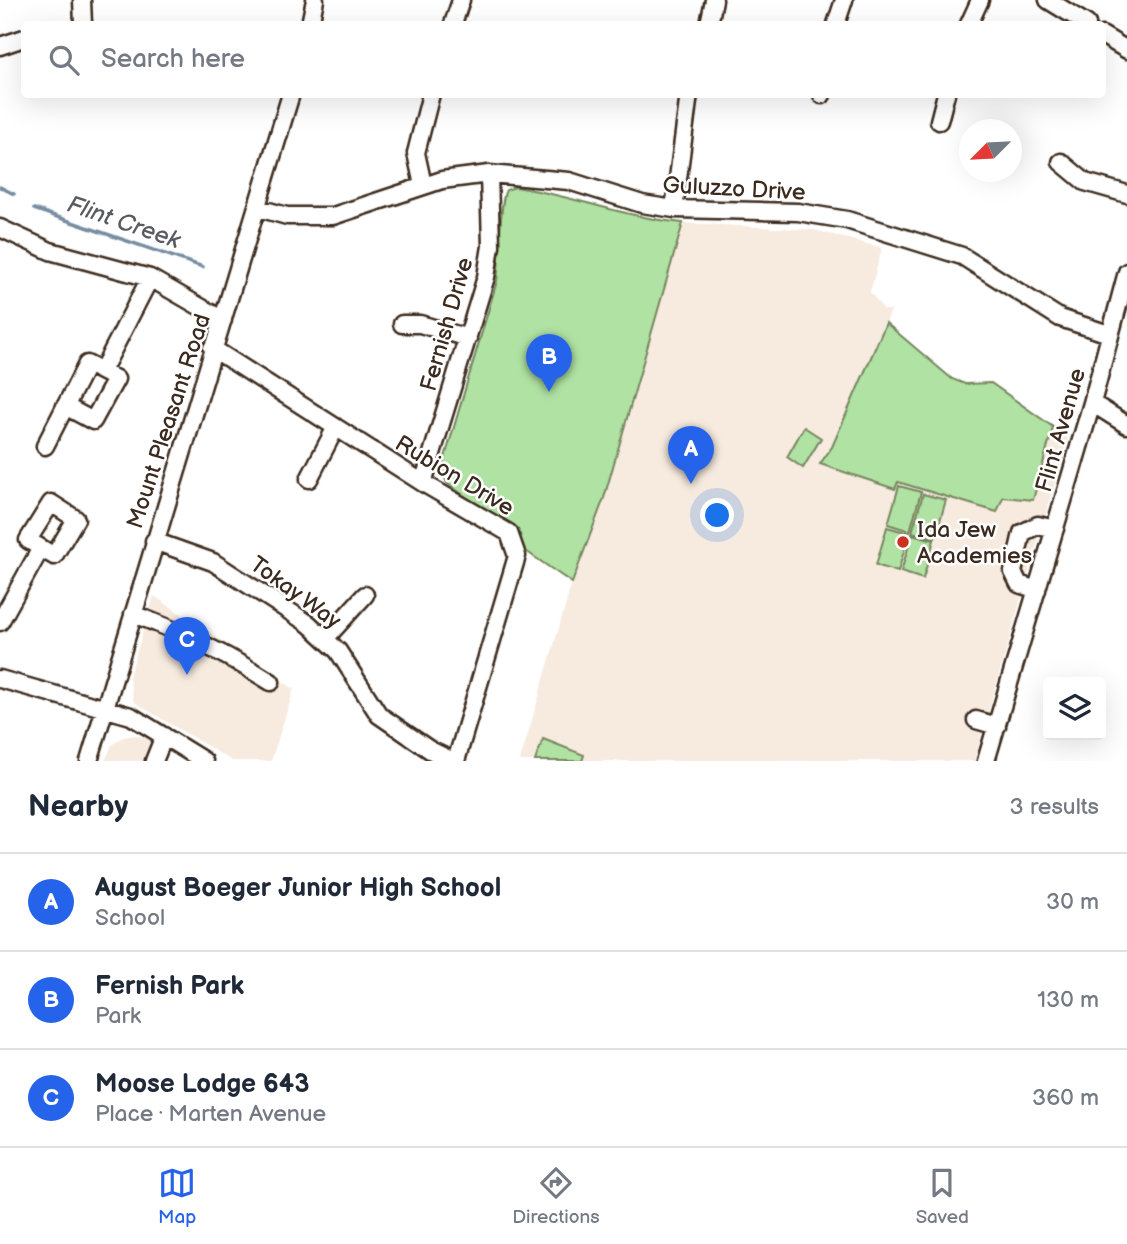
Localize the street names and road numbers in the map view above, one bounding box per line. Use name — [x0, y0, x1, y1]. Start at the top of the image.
street label: Guluzzo Drive — [662, 171, 806, 207]
street label: Fernish Drive — [415, 254, 479, 394]
street label: Mount Pleasant Road — [121, 310, 217, 532]
street label: Flint Avenue — [1030, 365, 1092, 495]
street label: Rubion Drive — [390, 429, 519, 522]
street label: Tokay Way — [244, 550, 347, 636]

